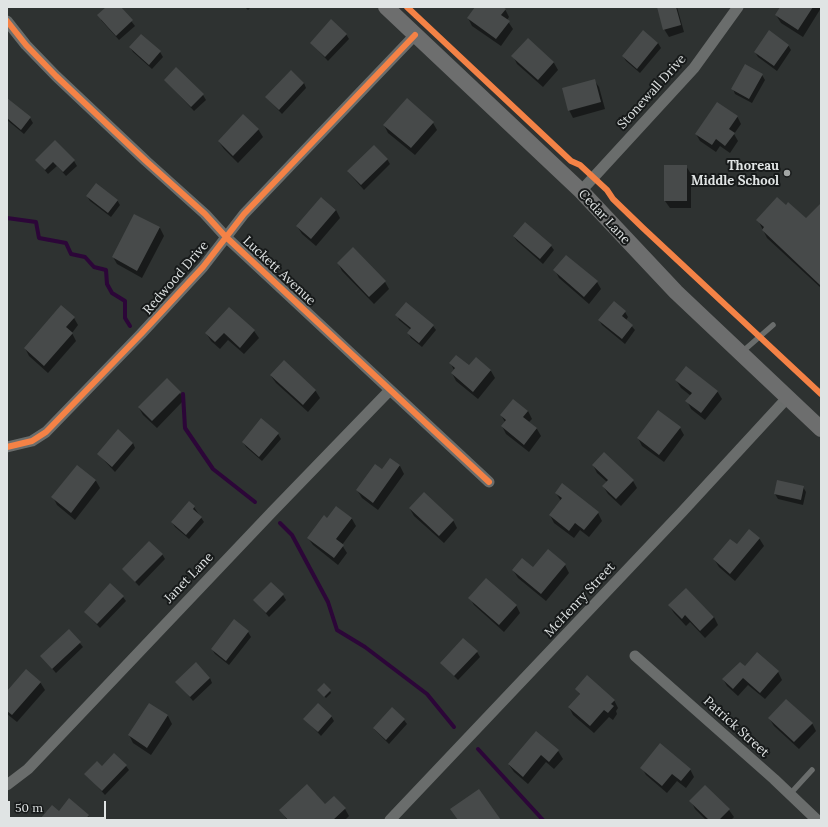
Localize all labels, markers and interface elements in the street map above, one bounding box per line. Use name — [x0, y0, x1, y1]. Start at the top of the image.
street label: Stonewall Drive — [614, 52, 690, 132]
place label: Thoreau Middle School — [691, 158, 779, 189]
marker: Thoreau Middle School — [782, 168, 792, 178]
street label: Cedar Lane — [575, 186, 633, 248]
street label: Luckett Avenue — [239, 233, 319, 309]
street label: Redwood Drive — [140, 238, 212, 318]
street label: Janet Lane — [161, 550, 217, 606]
street label: McHenry Street — [541, 559, 619, 641]
street label: Patrick Street — [700, 693, 772, 761]
scale bar — [10, 793, 108, 819]
text: 50 m — [15, 800, 43, 815]

